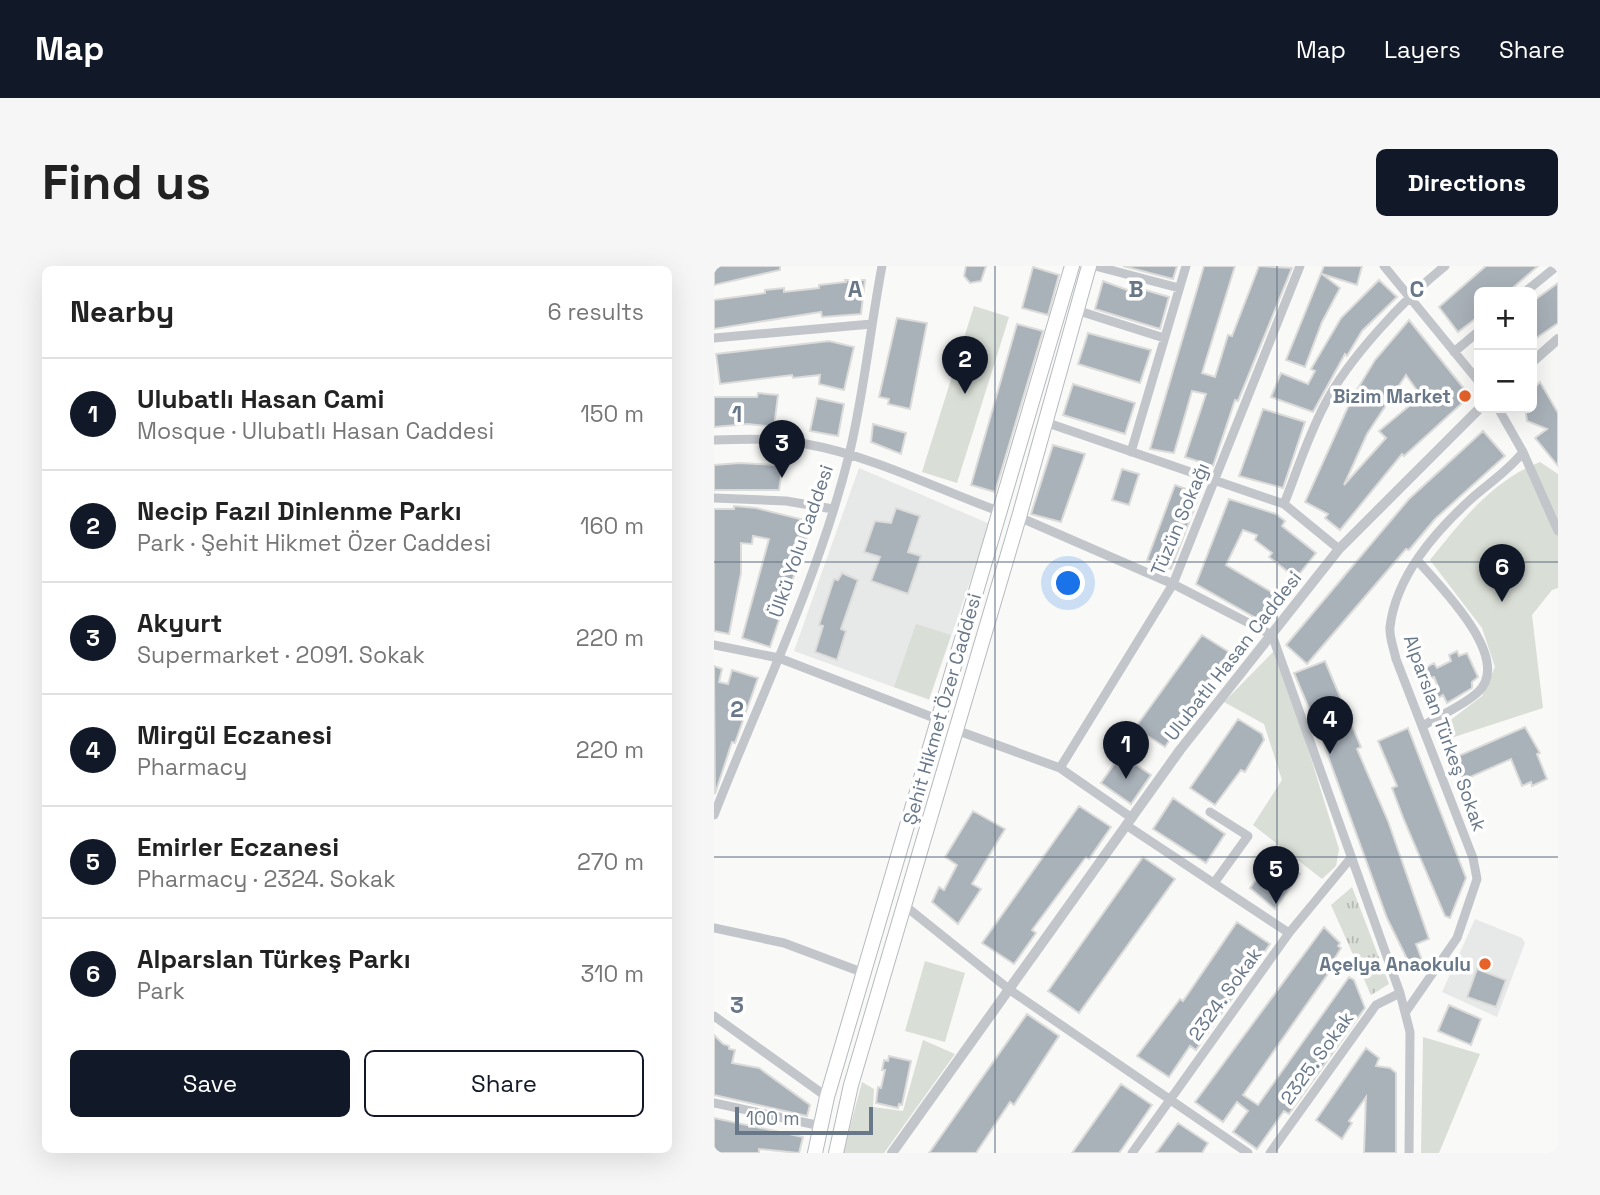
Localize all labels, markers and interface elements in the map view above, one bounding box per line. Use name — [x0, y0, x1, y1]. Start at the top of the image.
text: Map — [35, 28, 104, 70]
text: Map — [1296, 34, 1346, 65]
text: Layers — [1384, 34, 1461, 65]
text: Share — [1499, 34, 1565, 65]
button: Directions — [1376, 149, 1558, 216]
text: Find us — [42, 151, 211, 213]
text: A — [848, 274, 863, 304]
text: B — [1128, 274, 1144, 304]
text: C — [1410, 274, 1424, 304]
map controls — [1474, 287, 1537, 413]
button: + — [1474, 287, 1537, 350]
text: Nearby — [70, 292, 174, 331]
text: 6 results — [548, 297, 644, 327]
pin: 2 — [942, 336, 988, 394]
button: − — [1474, 350, 1537, 413]
text: Ulubatlı Hasan Cami — [137, 382, 384, 416]
place label: Bizim Market — [1333, 384, 1451, 409]
marker: Bizim Market — [1457, 388, 1473, 404]
text: 1 — [88, 399, 98, 429]
text: 150 m — [580, 399, 644, 429]
text: 1 — [732, 399, 742, 429]
text: Mosque · Ulubatlı Hasan Caddesi — [137, 416, 494, 446]
pin: 3 — [759, 420, 805, 478]
street label: Tüzün Sokağı — [1145, 459, 1215, 579]
street label: Ülkü Yolu Caddesi — [763, 461, 839, 621]
text: Necip Fazıl Dinlenme Parkı — [137, 494, 462, 528]
text: 2 — [86, 511, 100, 541]
text: 160 m — [580, 511, 644, 541]
text: Park · Şehit Hikmet Özer Caddesi — [137, 528, 491, 558]
pin: 6 — [1479, 544, 1525, 602]
your location — [1051, 566, 1085, 600]
street label: Ulubatlı Hasan Caddesi — [1159, 566, 1307, 746]
street label: Şehit Hikmet Özer Caddesi — [897, 590, 987, 828]
text: Akyurt — [137, 606, 222, 640]
text: 3 — [86, 623, 100, 653]
text: 220 m — [576, 623, 644, 653]
street label: Alparslan Türkeş Sokak — [1398, 631, 1492, 835]
text: Supermarket · 2091. Sokak — [137, 640, 425, 670]
text: 2 — [730, 694, 744, 724]
pin: 4 — [1307, 696, 1353, 754]
text: Mirgül Eczanesi — [137, 718, 332, 752]
pin: 1 — [1103, 721, 1149, 779]
text: 4 — [86, 735, 100, 765]
text: 220 m — [576, 735, 644, 765]
text: Pharmacy — [137, 752, 247, 782]
text: Emirler Eczanesi — [137, 830, 339, 864]
pin: 5 — [1253, 846, 1299, 904]
text: 5 — [86, 847, 100, 877]
text: 270 m — [577, 847, 644, 877]
text: Pharmacy · 2324. Sokak — [137, 864, 396, 894]
text: Alparslan Türkeş Parkı — [137, 942, 411, 976]
street label: 2324. Sokak — [1183, 942, 1267, 1046]
place label: Açelya Anaokulu — [1319, 952, 1471, 977]
marker: Açelya Anaokulu — [1477, 956, 1493, 972]
text: 6 — [86, 959, 100, 989]
text: 310 m — [580, 959, 644, 989]
text: Park — [137, 976, 185, 1006]
text: 3 — [730, 990, 744, 1020]
street label: 2325. Sokak — [1275, 1006, 1359, 1110]
button: Save — [70, 1050, 350, 1117]
button: Share — [364, 1050, 644, 1117]
scale bar — [735, 1104, 873, 1136]
text: 100 m — [746, 1106, 800, 1131]

